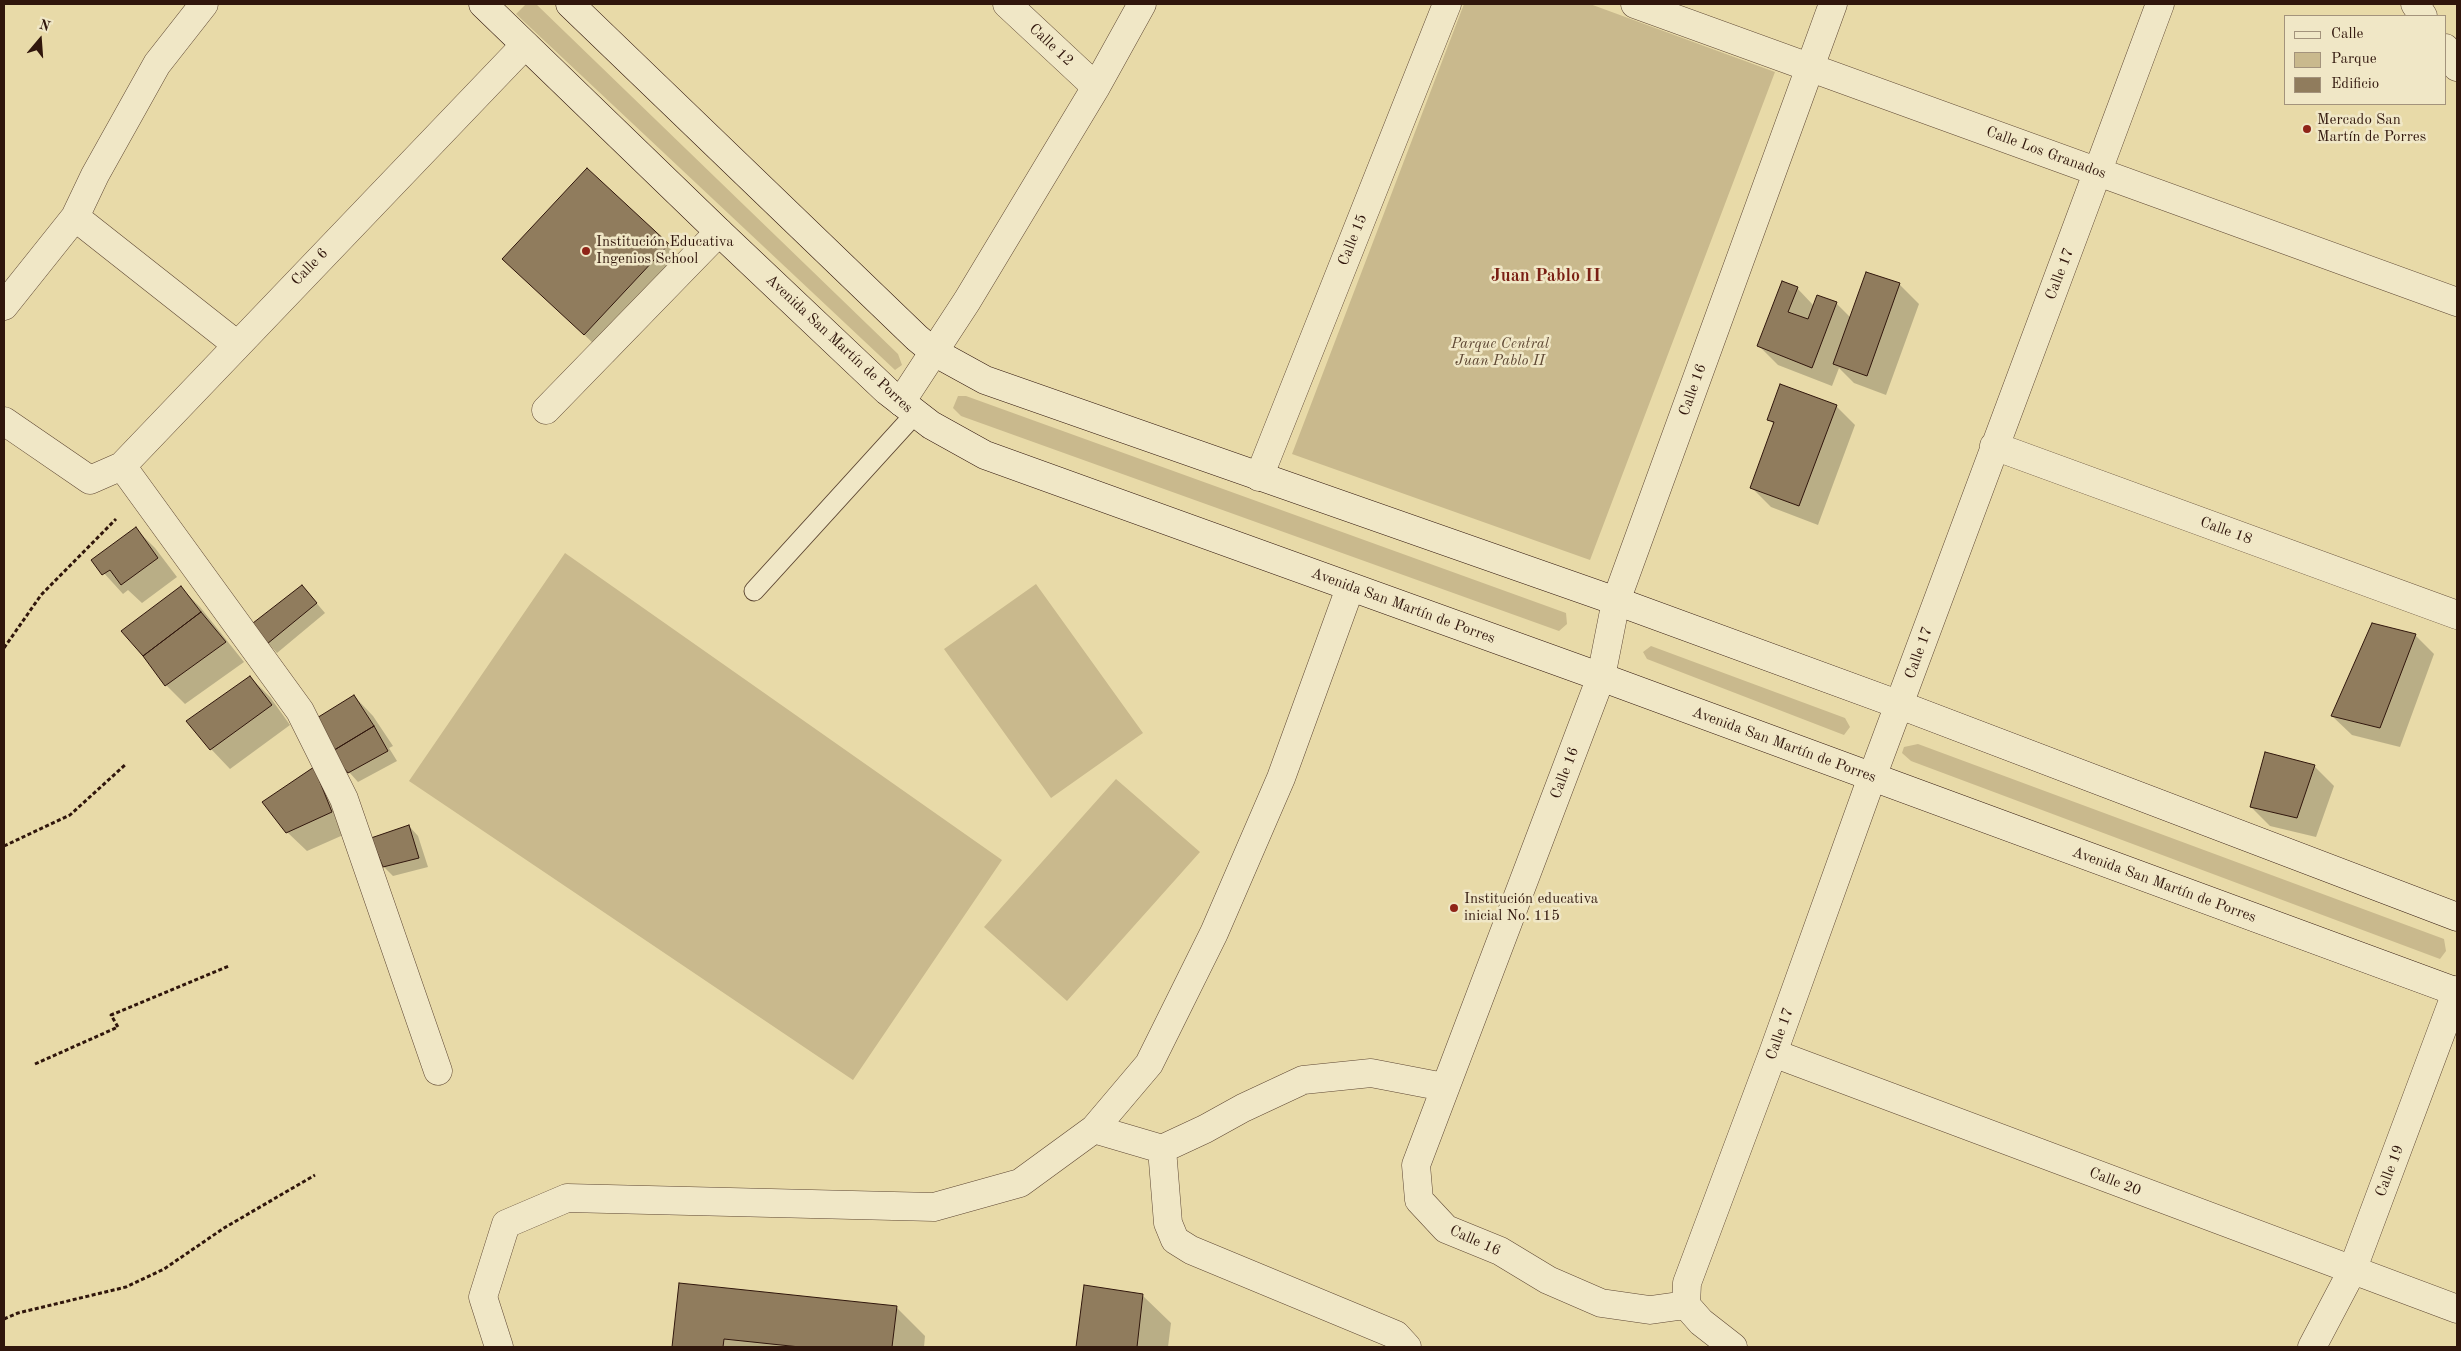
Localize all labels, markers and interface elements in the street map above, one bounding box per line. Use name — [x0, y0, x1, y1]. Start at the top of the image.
north arrow — [15, 15, 65, 65]
legend — [2284, 15, 2446, 105]
text: N — [37, 17, 52, 34]
street label: Calle 12 — [1025, 20, 1077, 70]
text: Calle — [2331, 27, 2363, 42]
text: Parque — [2331, 52, 2377, 67]
text: Edificio — [2331, 77, 2379, 92]
place label: Mercado San Martín de Porres — [2317, 111, 2426, 146]
street label: Calle Los Granados — [1983, 123, 2109, 183]
marker: Mercado San Martín de Porres — [2301, 123, 2313, 135]
street label: Calle 15 — [1335, 212, 1371, 268]
place label: Institución Educativa Ingenios School — [596, 233, 734, 268]
street label: Calle 6 — [288, 244, 332, 290]
marker: Institución Educativa Ingenios School — [580, 245, 592, 257]
street label: Calle 17 — [2042, 246, 2078, 302]
district label: Juan Pablo II — [1491, 265, 1601, 287]
street label: Avenida San Martín de Porres — [762, 271, 916, 417]
park label: Parque Central Juan Pablo II — [1451, 335, 1549, 370]
street label: Calle 16 — [1675, 362, 1711, 418]
street label: Calle 18 — [2198, 513, 2254, 549]
street label: Avenida San Martín de Porres — [1309, 564, 1497, 648]
street label: Calle 17 — [1901, 625, 1937, 681]
street label: Avenida San Martín de Porres — [1690, 703, 1878, 787]
street label: Calle 16 — [1547, 745, 1583, 801]
street label: Avenida San Martín de Porres — [2070, 843, 2258, 927]
place label: Institución educativa inicial No. 115 — [1464, 890, 1598, 925]
marker: Institución educativa inicial No. 115 — [1448, 902, 1460, 914]
street label: Calle 17 — [1762, 1006, 1798, 1062]
street label: Calle 19 — [2372, 1143, 2408, 1199]
street label: Calle 20 — [2087, 1164, 2143, 1200]
street label: Calle 16 — [1447, 1222, 1503, 1260]

